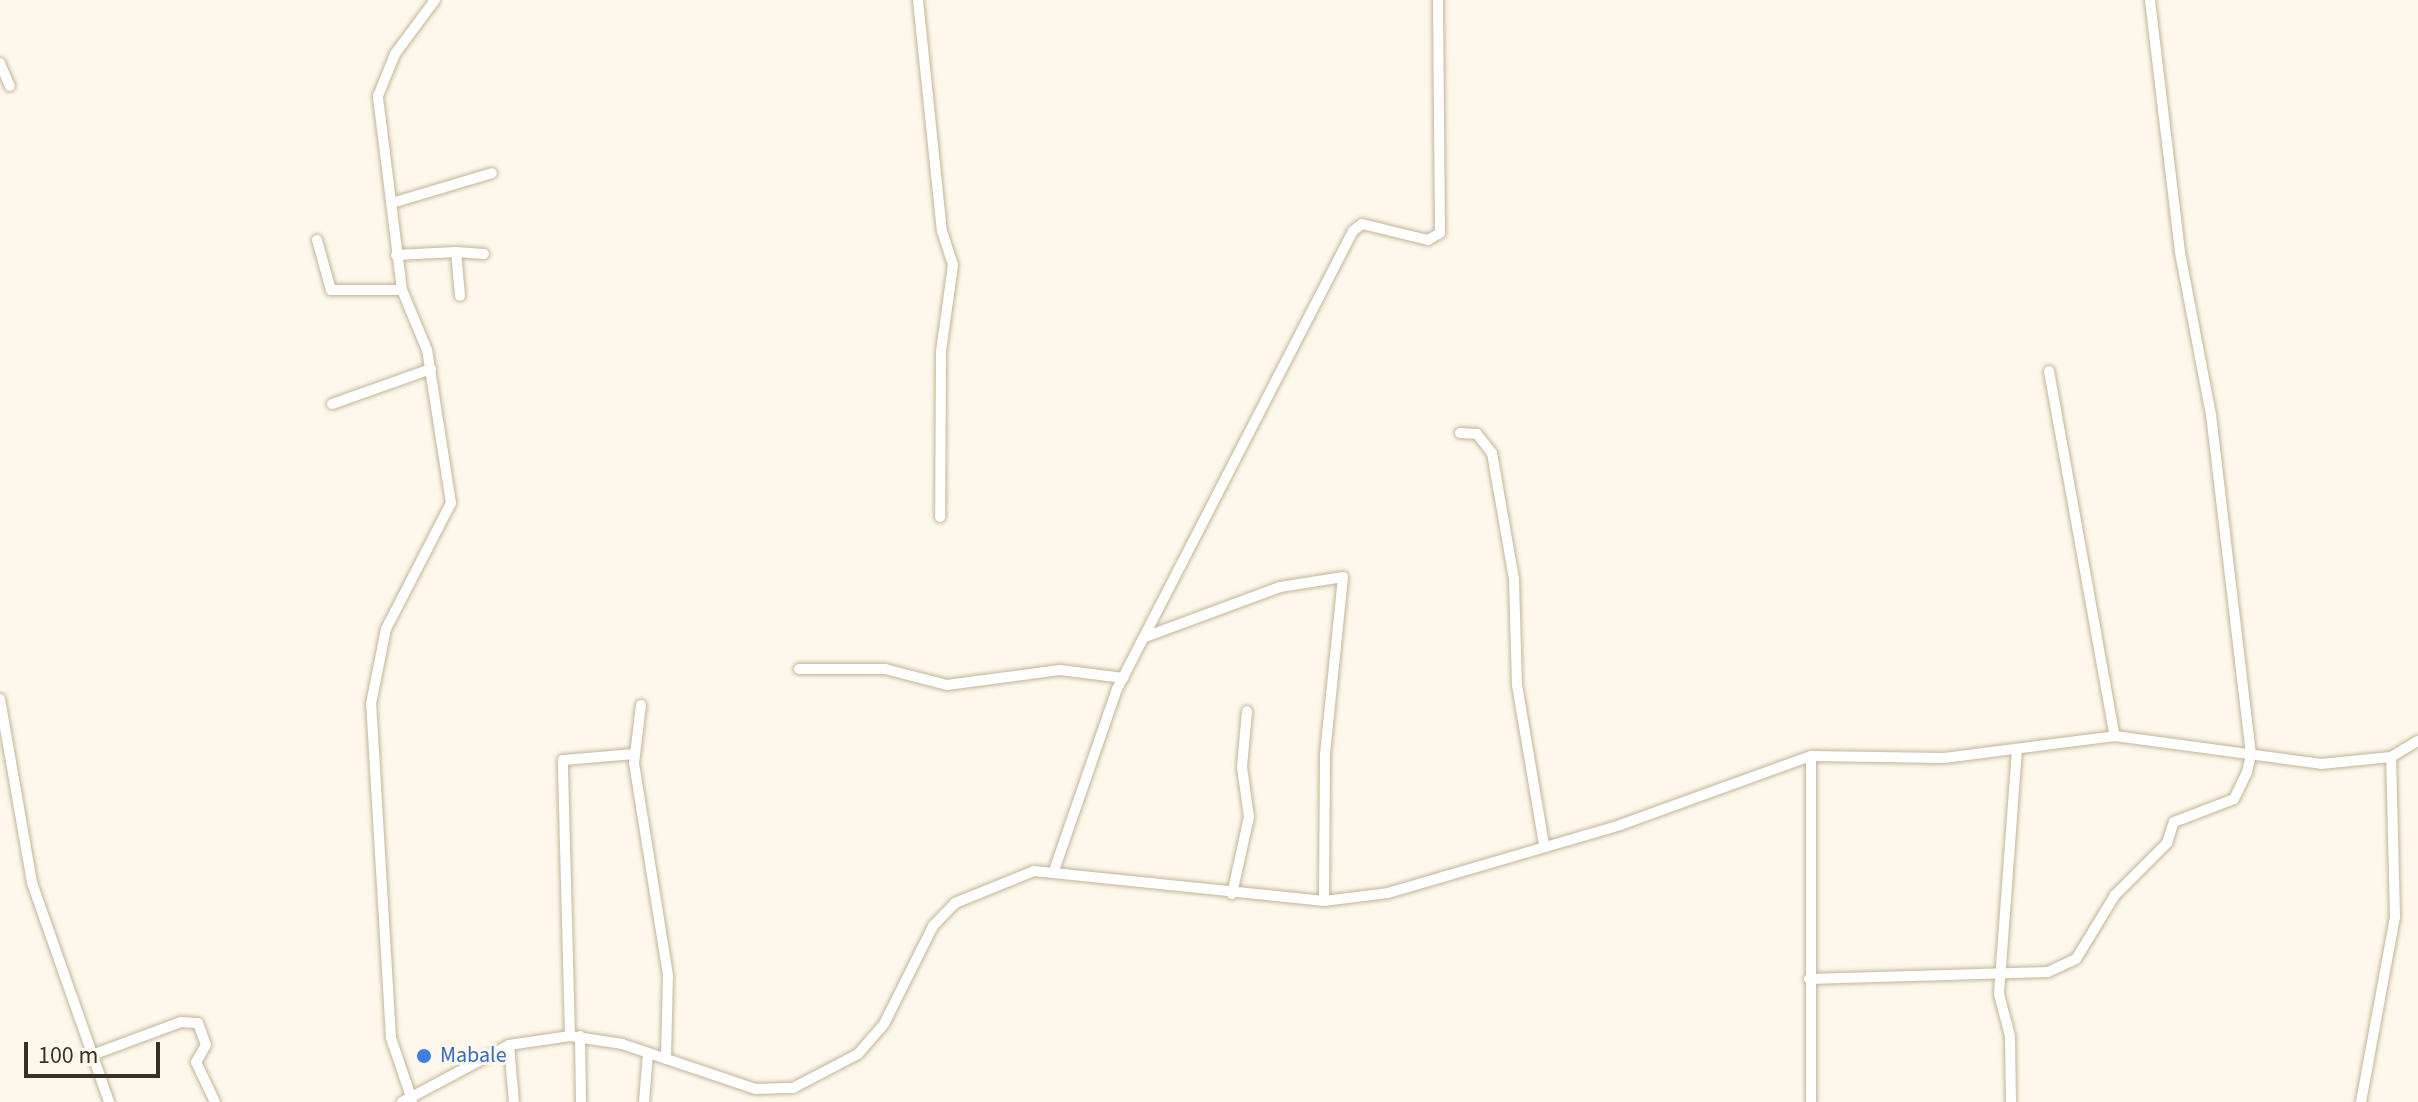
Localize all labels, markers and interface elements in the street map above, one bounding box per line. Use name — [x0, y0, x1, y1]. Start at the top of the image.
scale bar — [28, 1026, 164, 1076]
text: 100 m — [38, 1038, 98, 1073]
place label: Mabale — [440, 1043, 507, 1069]
marker: Mabale — [415, 1047, 433, 1065]

